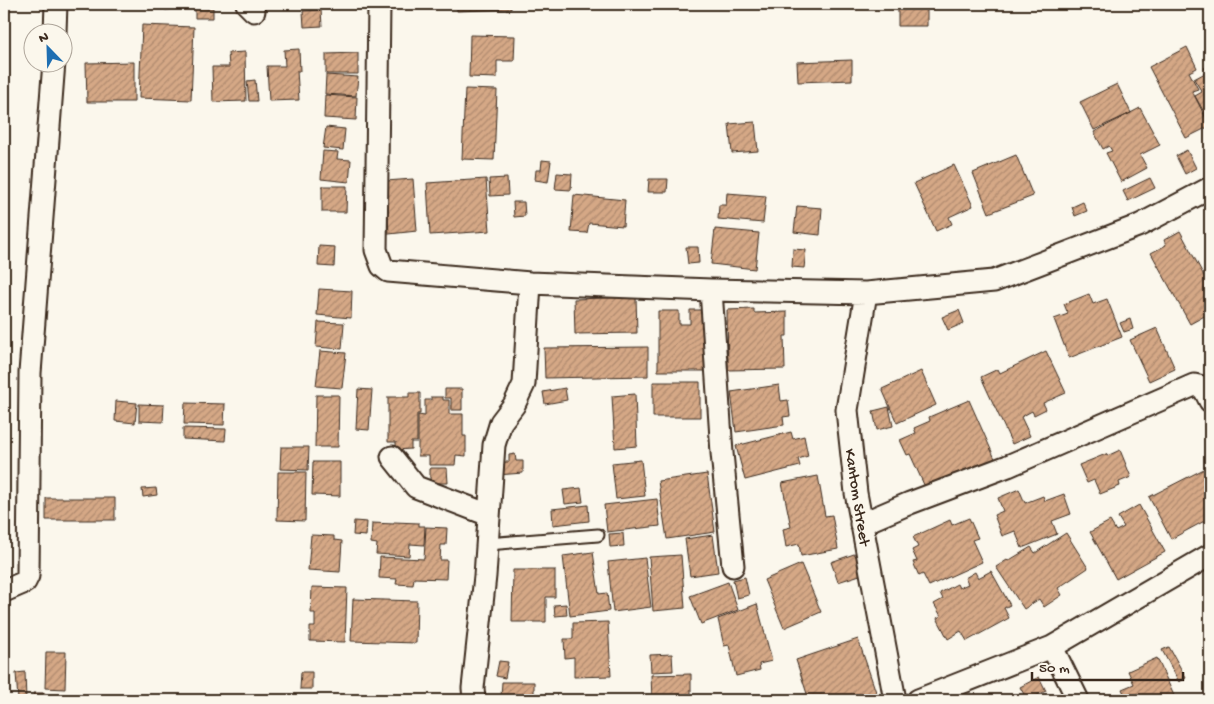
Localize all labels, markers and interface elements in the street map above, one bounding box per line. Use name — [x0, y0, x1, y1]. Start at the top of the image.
north arrow — [22, 22, 72, 72]
text: N — [36, 29, 51, 48]
street label: Kantom Street — [838, 448, 873, 549]
scale bar — [1032, 649, 1183, 681]
text: 50 m — [1039, 660, 1070, 678]

